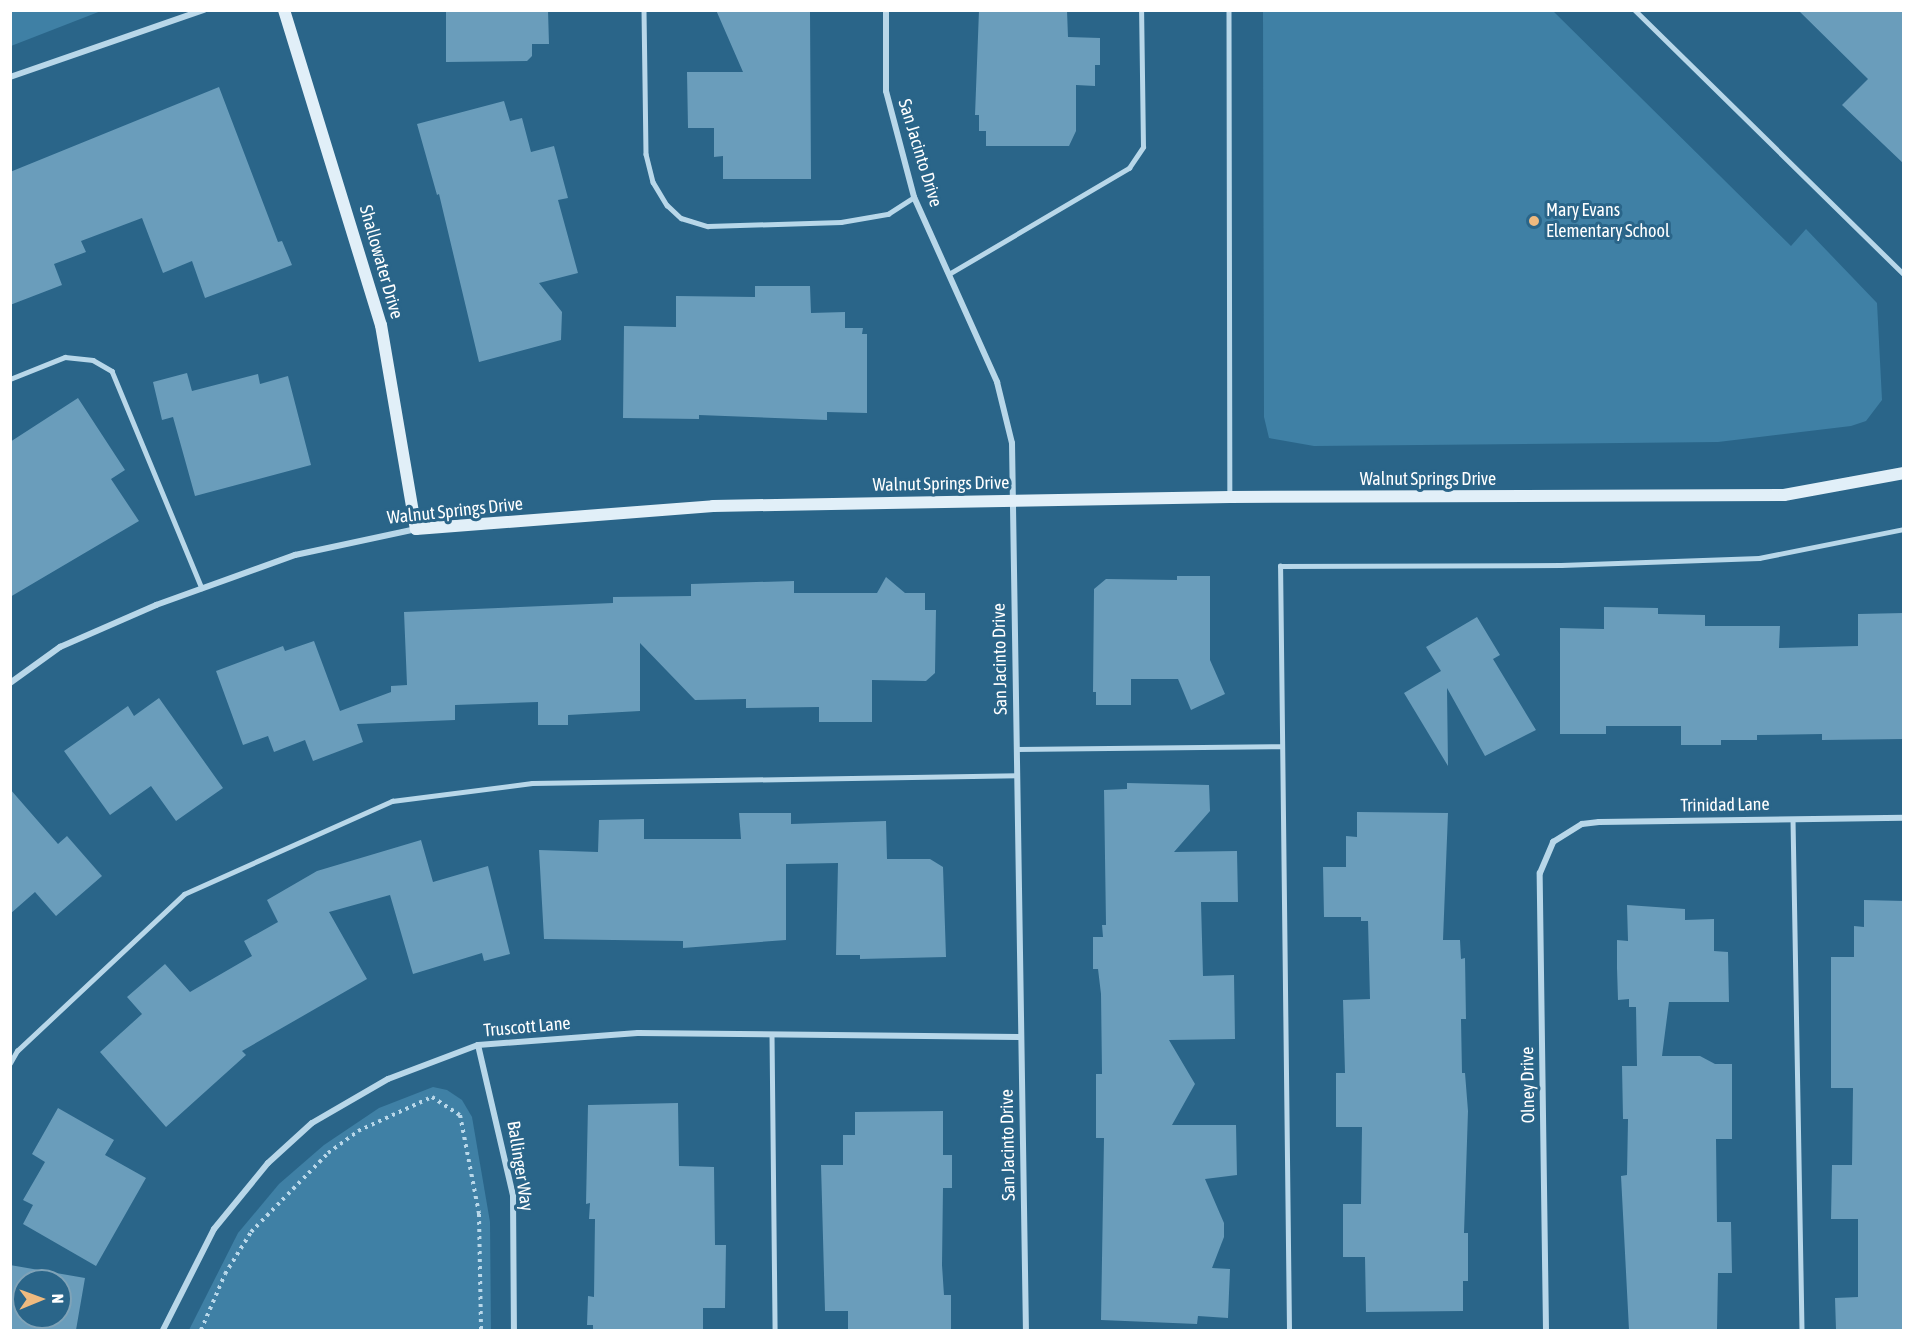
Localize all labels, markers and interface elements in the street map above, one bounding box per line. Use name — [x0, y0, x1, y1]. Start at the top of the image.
street label: San Jacinto Drive — [893, 96, 947, 210]
place label: Mary Evans Elementary School — [1546, 200, 1670, 242]
street label: Shallowater Drive — [354, 203, 408, 321]
marker: Mary Evans Elementary School — [1527, 214, 1541, 228]
street label: Walnut Springs Drive — [1360, 468, 1496, 490]
street label: Walnut Springs Drive — [873, 472, 1009, 496]
street label: Walnut Springs Drive — [386, 493, 524, 529]
street label: San Jacinto Drive — [988, 603, 1012, 715]
street label: Trinidad Lane — [1680, 793, 1770, 817]
street label: Truscott Lane — [483, 1012, 571, 1042]
street label: Olney Drive — [1517, 1046, 1539, 1124]
street label: San Jacinto Drive — [996, 1089, 1020, 1201]
street label: Ballinger Way — [502, 1119, 538, 1213]
north arrow — [12, 1269, 72, 1329]
text: N — [49, 1294, 67, 1304]

